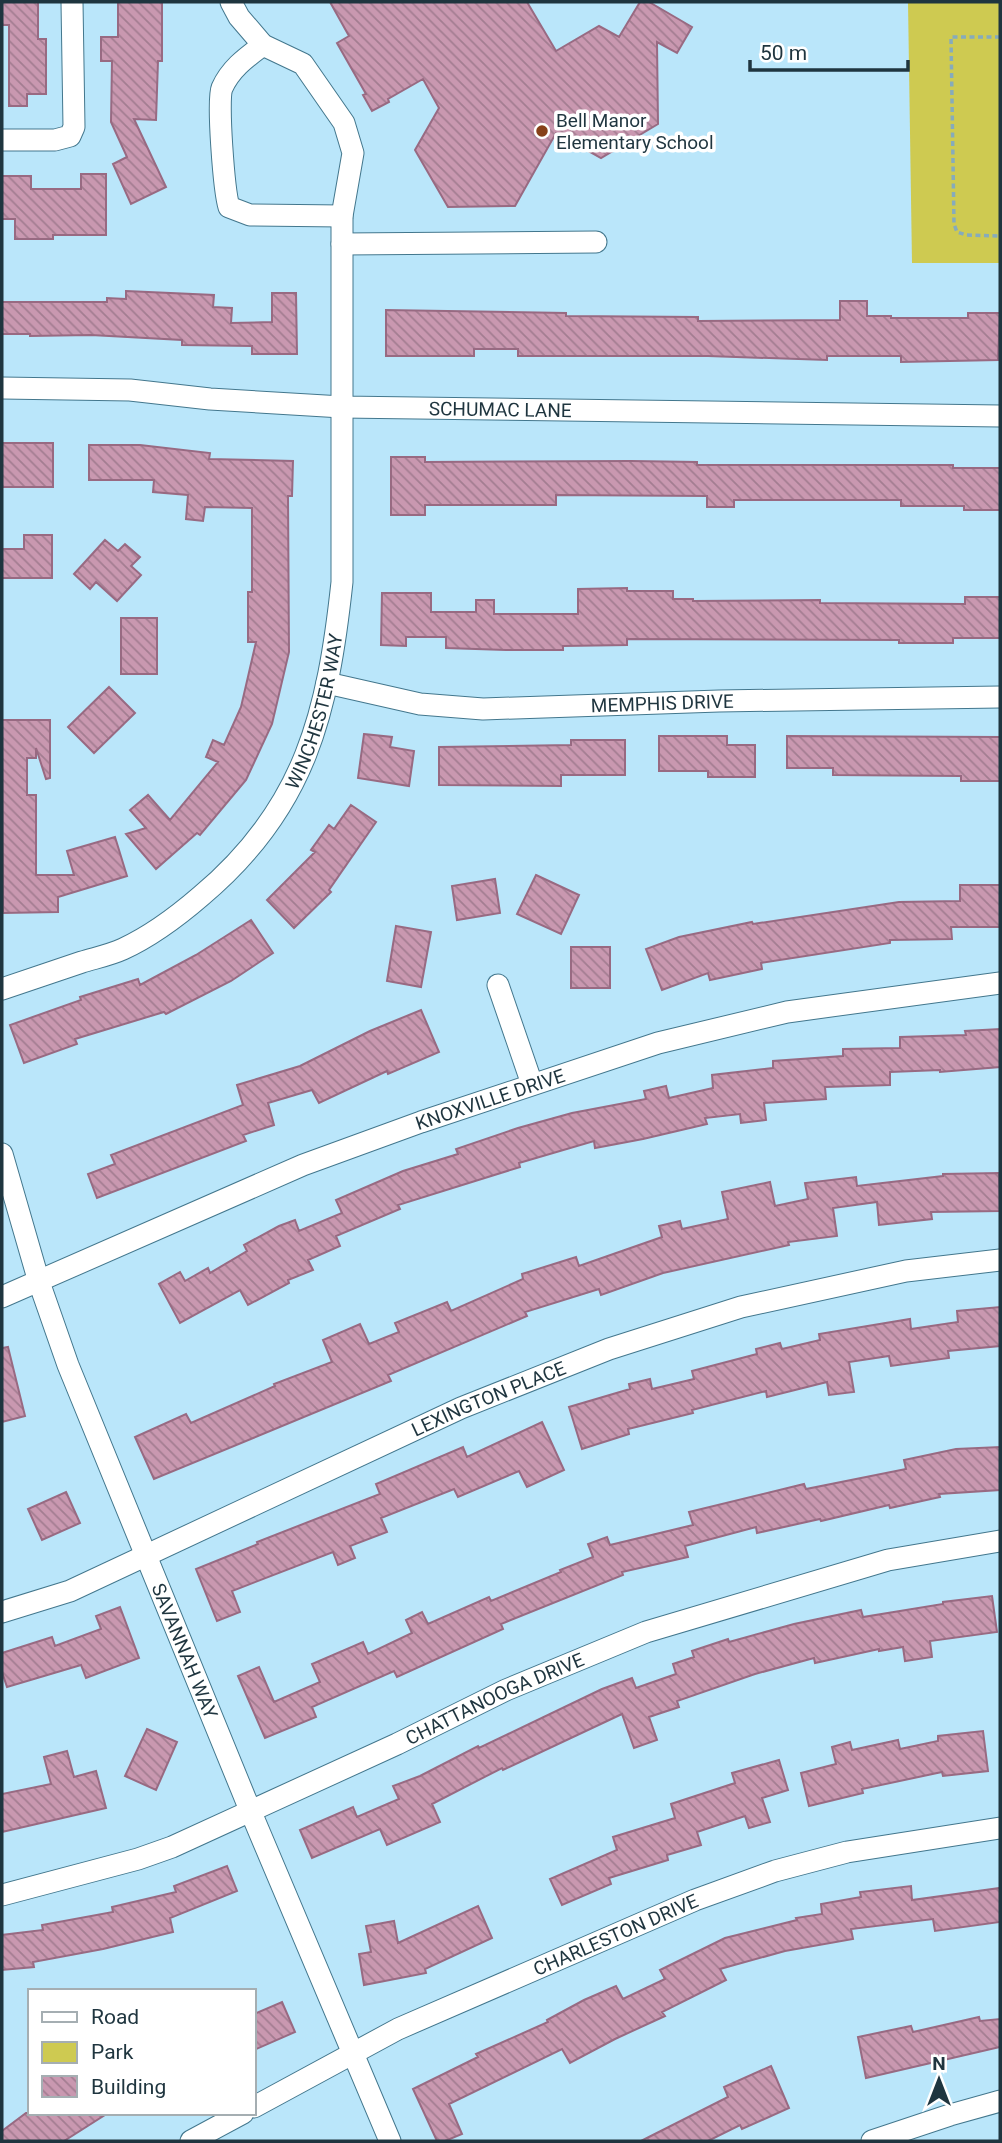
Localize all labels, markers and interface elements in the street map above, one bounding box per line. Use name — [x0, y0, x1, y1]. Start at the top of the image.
scale bar — [750, 28, 908, 72]
text: 50 m — [760, 41, 807, 65]
place label: Bell Manor Elementary School — [556, 109, 714, 154]
marker: Bell Manor Elementary School — [534, 123, 550, 139]
street label: SCHUMAC LANE — [429, 397, 572, 422]
street label: WINCHESTER WAY — [280, 631, 347, 793]
street label: MEMPHIS DRIVE — [591, 689, 734, 717]
street label: KNOXVILLE DRIVE — [412, 1063, 568, 1135]
street label: LEXINGTON PLACE — [408, 1356, 569, 1441]
street label: SAVANNAH WAY — [147, 1580, 223, 1722]
street label: CHATTANOOGA DRIVE — [402, 1647, 587, 1749]
street label: CHARLESTON DRIVE — [530, 1889, 702, 1980]
legend — [28, 1989, 256, 2115]
text: Road — [91, 2005, 139, 2029]
text: Park — [91, 2040, 134, 2064]
north arrow — [904, 2045, 974, 2115]
text: N — [932, 2052, 946, 2075]
text: Building — [91, 2075, 166, 2099]

